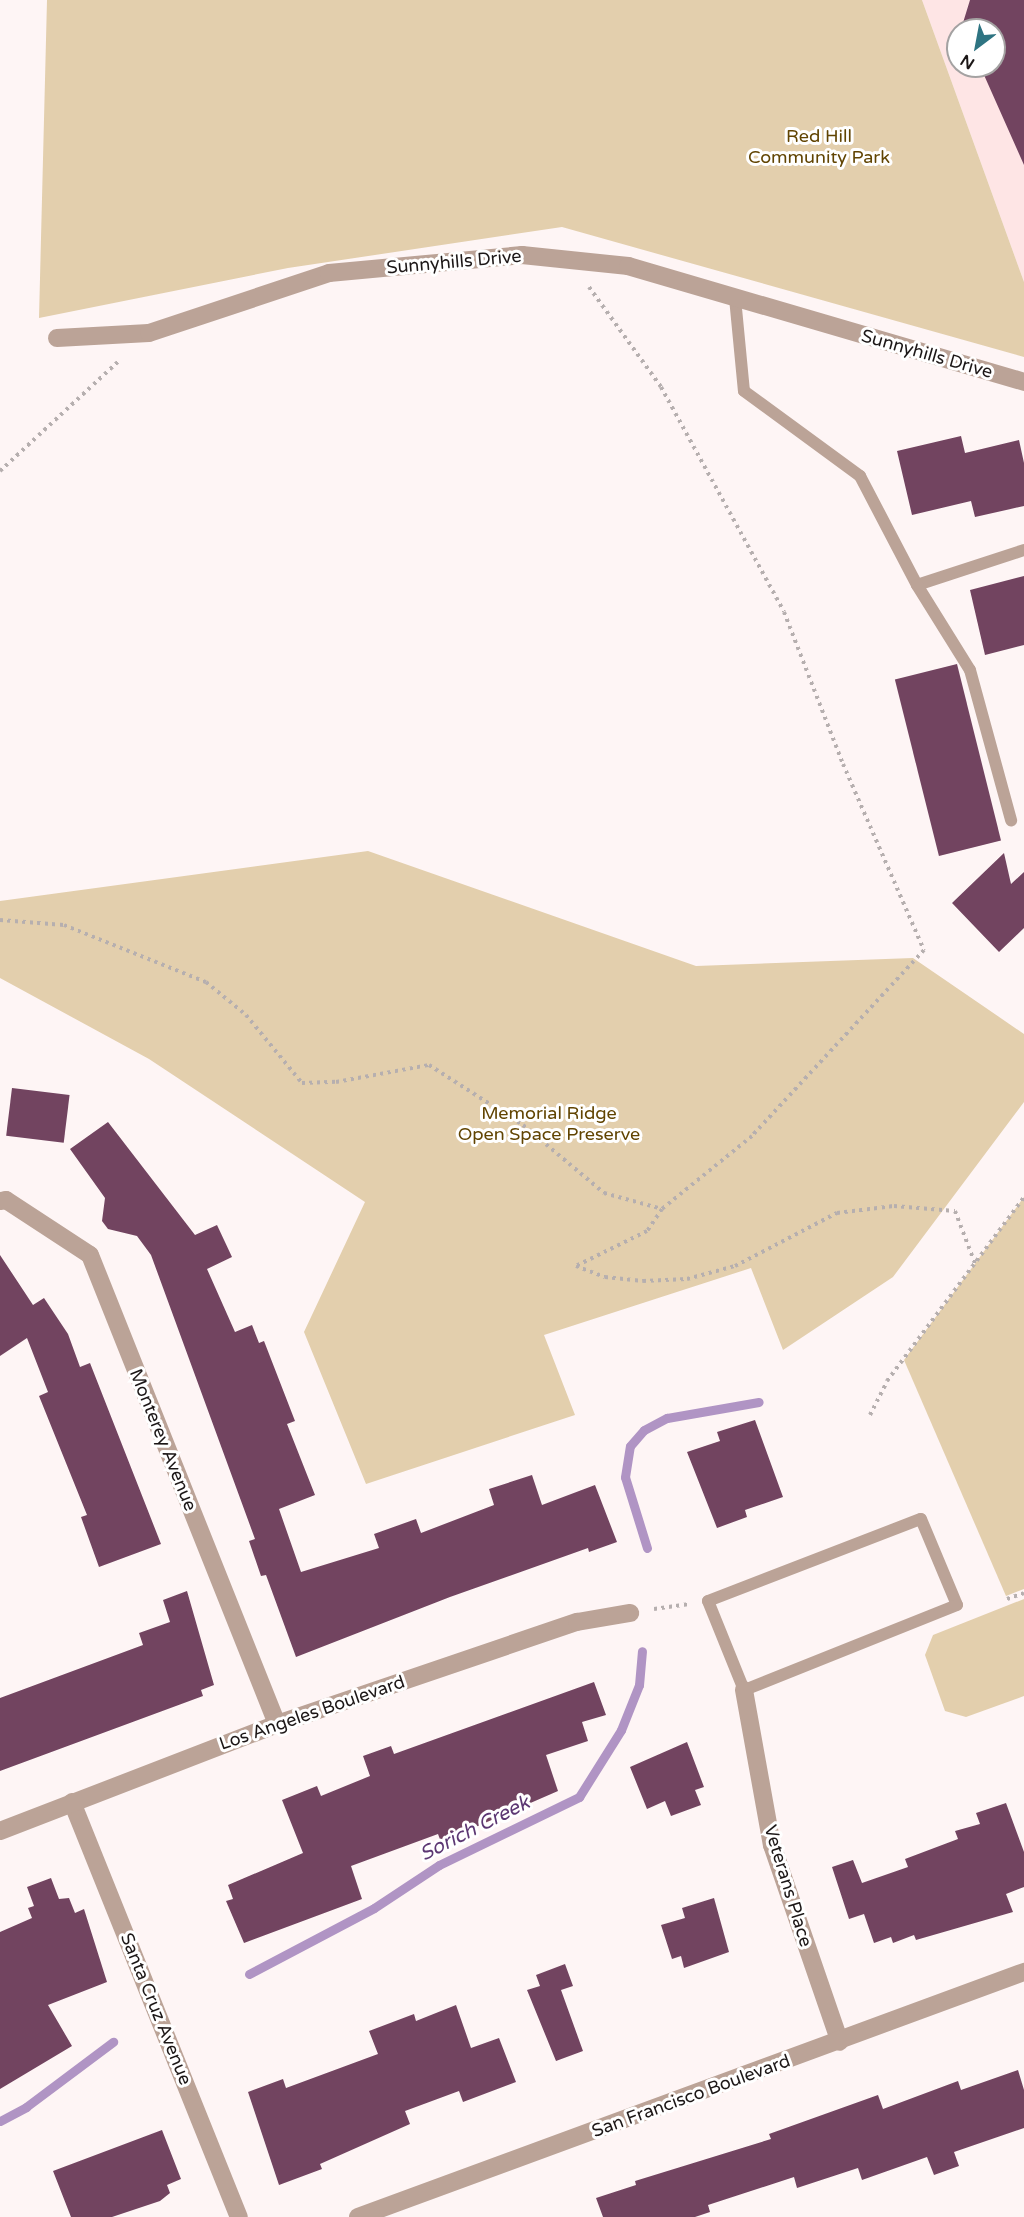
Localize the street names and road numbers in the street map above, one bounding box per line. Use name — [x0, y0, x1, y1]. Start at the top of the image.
street label: Sunnyhills Drive — [386, 245, 522, 279]
street label: Sunnyhills Drive — [859, 325, 995, 383]
street label: Monterey Avenue — [125, 1366, 201, 1514]
street label: Los Angeles Boulevard — [216, 1671, 408, 1755]
street label: Veterans Place — [759, 1822, 817, 1950]
street label: Santa Cruz Avenue — [116, 1930, 196, 2088]
street label: San Francisco Boulevard — [589, 2050, 793, 2142]

